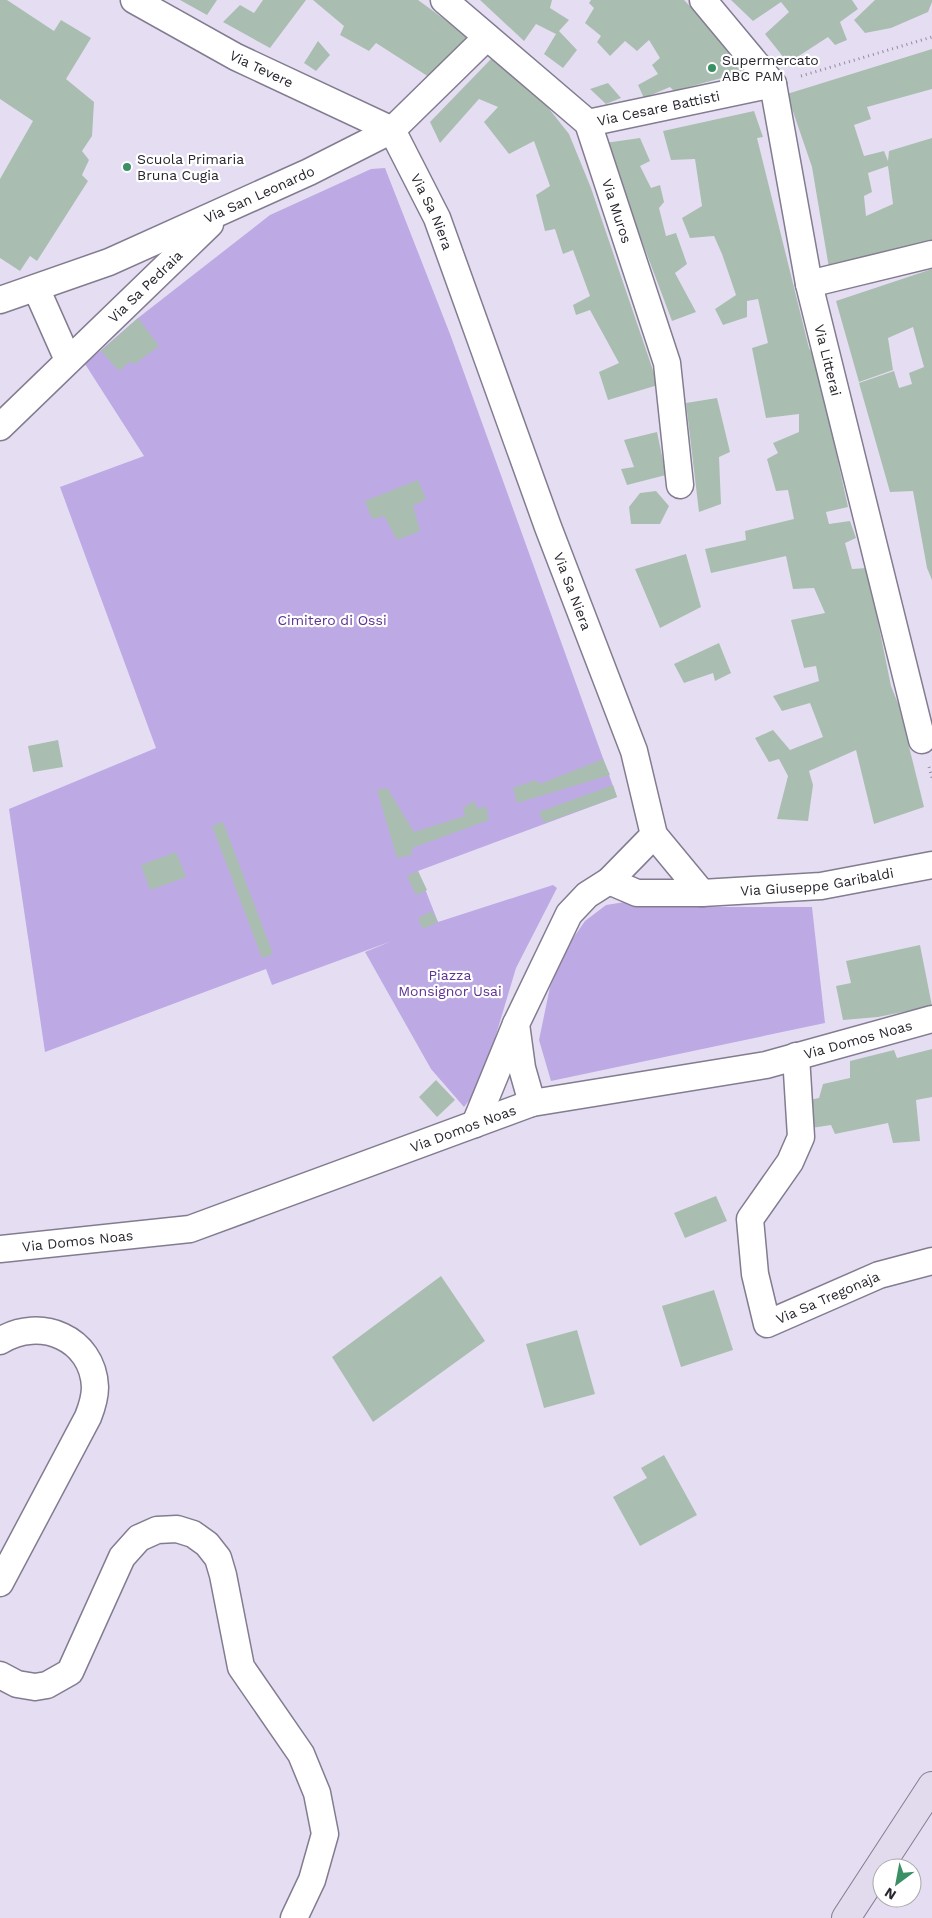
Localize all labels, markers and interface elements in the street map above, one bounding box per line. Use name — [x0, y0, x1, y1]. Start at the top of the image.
street label: Via Tevere — [227, 47, 296, 91]
place label: Supermercato ABC PAM — [722, 52, 819, 84]
marker: Supermercato ABC PAM — [706, 62, 718, 74]
street label: Via Cesare Battisti — [596, 87, 721, 129]
place label: Scuola Primaria Bruna Cugia — [137, 151, 244, 183]
marker: Scuola Primaria Bruna Cugia — [121, 161, 133, 173]
street label: Via San Leonardo — [201, 163, 317, 226]
street label: Via Sa Niera — [408, 171, 456, 252]
street label: Via Muros — [599, 177, 635, 245]
street label: Via Sa Pedraia — [105, 247, 186, 326]
street label: Via Litterai — [811, 323, 844, 398]
street label: Via Sa Niera — [551, 550, 595, 632]
park label: Cimitero di Ossi — [277, 612, 387, 628]
street label: Via Giuseppe Garibaldi — [740, 864, 895, 899]
park label: Piazza Monsignor Usai — [398, 967, 502, 999]
street label: Via Domos Noas — [802, 1017, 914, 1062]
street label: Via Domos Noas — [408, 1102, 518, 1155]
street label: Via Domos Noas — [21, 1227, 134, 1255]
street label: Via Sa Tregonaja — [774, 1268, 882, 1327]
north arrow — [872, 1858, 922, 1908]
text: N — [881, 1884, 899, 1904]

